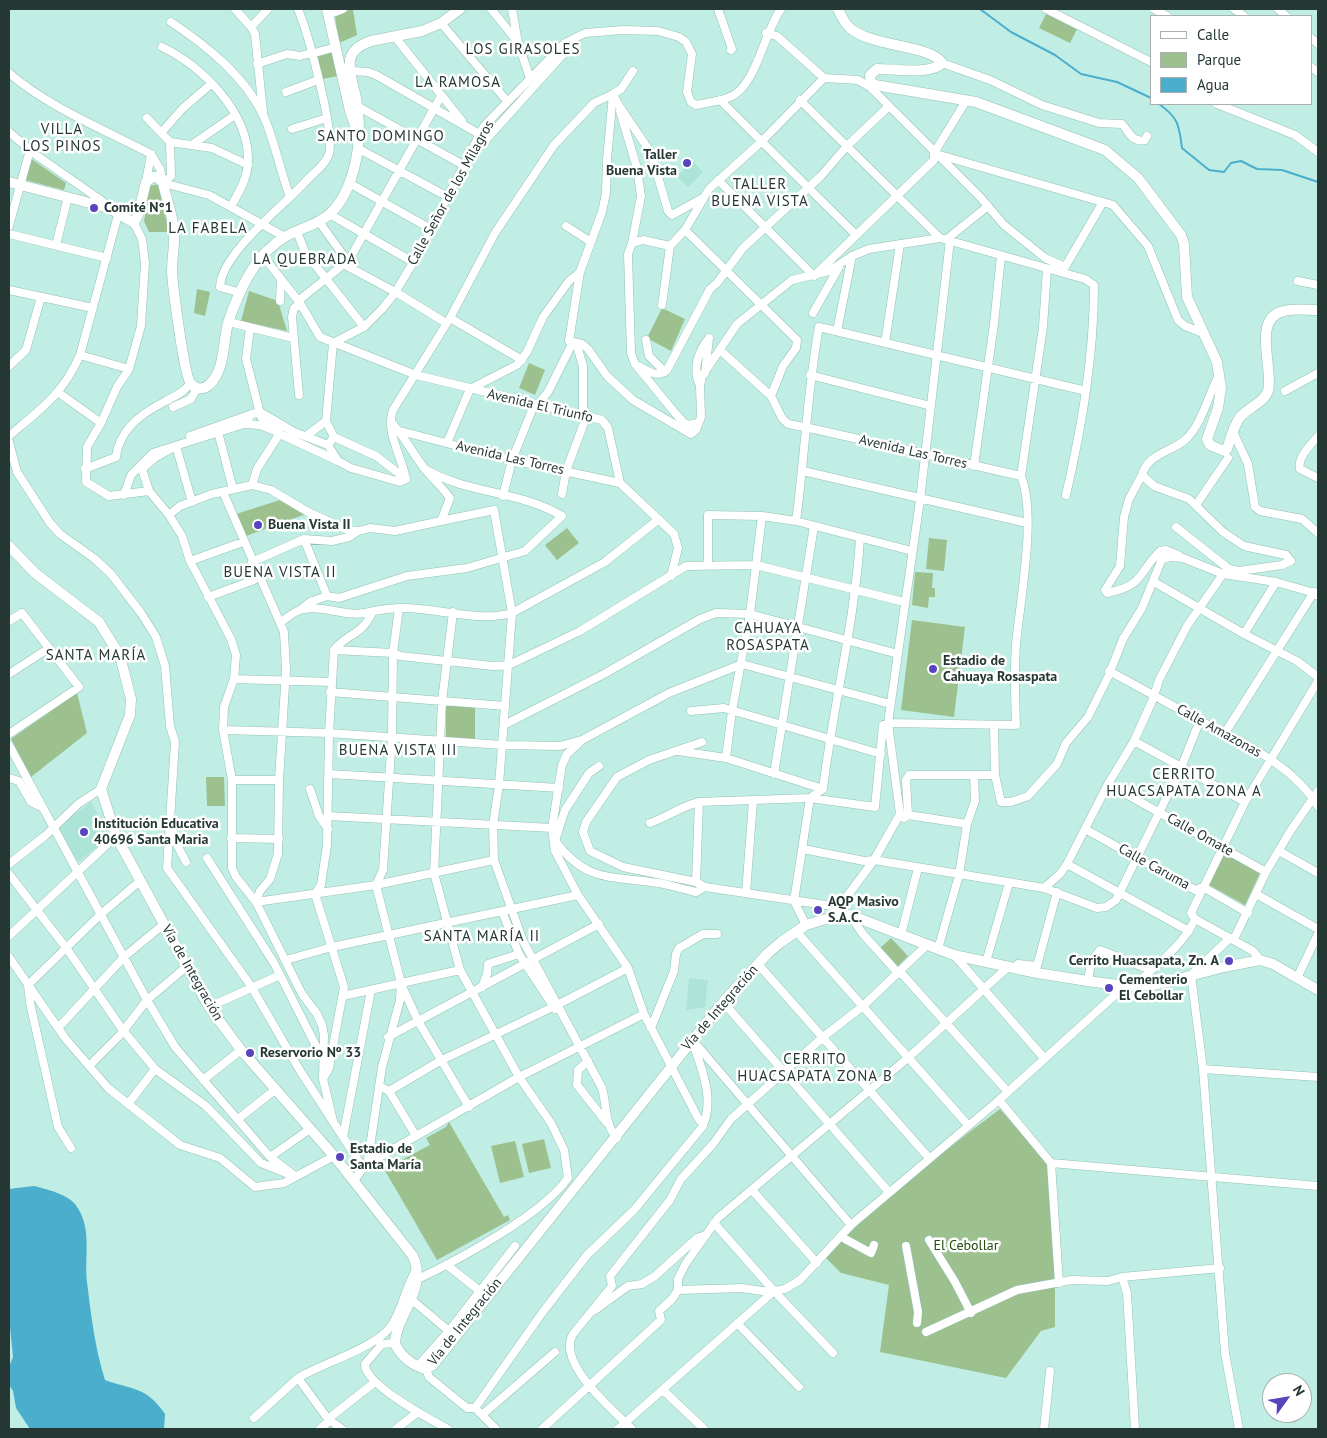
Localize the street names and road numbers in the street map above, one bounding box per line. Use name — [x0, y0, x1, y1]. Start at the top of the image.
street label: Calle Señor de los Milagros — [404, 118, 498, 268]
street label: Avenida El Triunfo — [485, 386, 595, 426]
street label: Avenida Las Torres — [857, 431, 969, 473]
street label: Avenida Las Torres — [454, 437, 566, 479]
street label: Calle Amazonas — [1174, 701, 1264, 761]
street label: Calle Omate — [1164, 810, 1236, 860]
street label: Calle Caruma — [1115, 840, 1193, 894]
street label: Vía de Integración — [158, 922, 226, 1024]
street label: Vía de Integración — [678, 962, 762, 1054]
street label: Vía de Integración — [425, 1275, 505, 1369]

